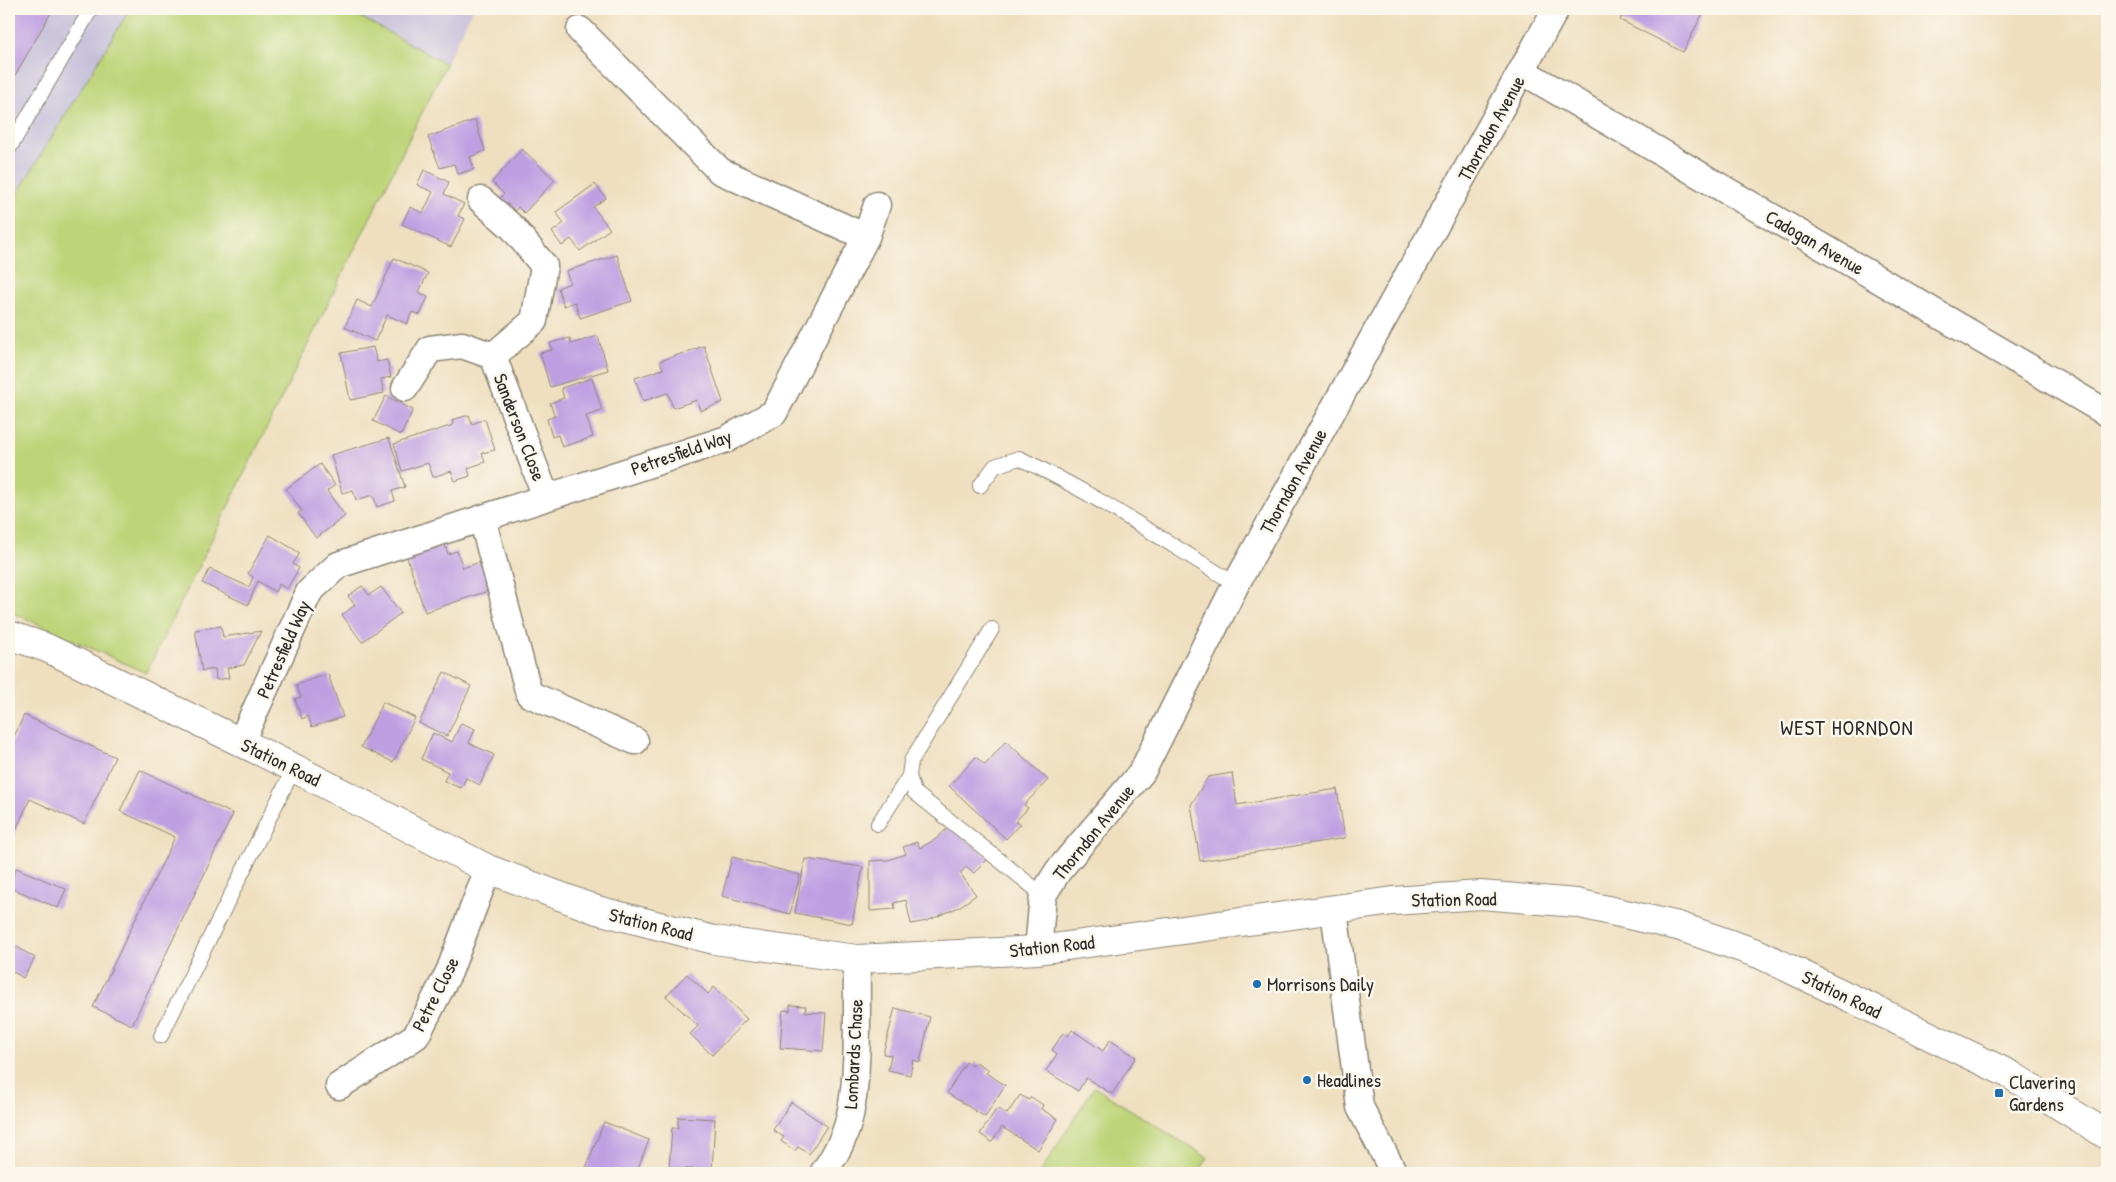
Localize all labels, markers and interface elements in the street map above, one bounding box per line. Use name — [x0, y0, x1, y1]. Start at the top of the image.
street label: Thorndon Avenue — [1451, 70, 1531, 185]
street label: Cadogan Avenue — [1761, 203, 1869, 281]
street label: Sanderson Close — [488, 370, 553, 485]
street label: Petresfield Way — [627, 423, 735, 481]
street label: Thorndon Avenue — [1253, 423, 1333, 538]
street label: Petresfield Way — [250, 596, 316, 702]
district label: WEST HORNDON — [1780, 713, 1914, 742]
street label: Station Road — [237, 732, 326, 793]
street label: Thorndon Avenue — [1046, 778, 1140, 886]
street label: Station Road — [1411, 885, 1497, 913]
street label: Station Road — [606, 901, 696, 947]
street label: Station Road — [1008, 929, 1096, 963]
street label: Petre Close — [405, 952, 465, 1036]
street label: Station Road — [1798, 964, 1887, 1025]
place label: Morrisons Daily — [1267, 971, 1374, 997]
marker: Morrisons Daily — [1251, 978, 1263, 990]
street label: Lombards Chase — [837, 998, 869, 1110]
place label: Headlines — [1317, 1067, 1381, 1093]
place label: Clavering Gardens — [2009, 1069, 2076, 1117]
marker: Headlines — [1301, 1074, 1313, 1086]
marker: Clavering Gardens — [1993, 1087, 2005, 1099]

